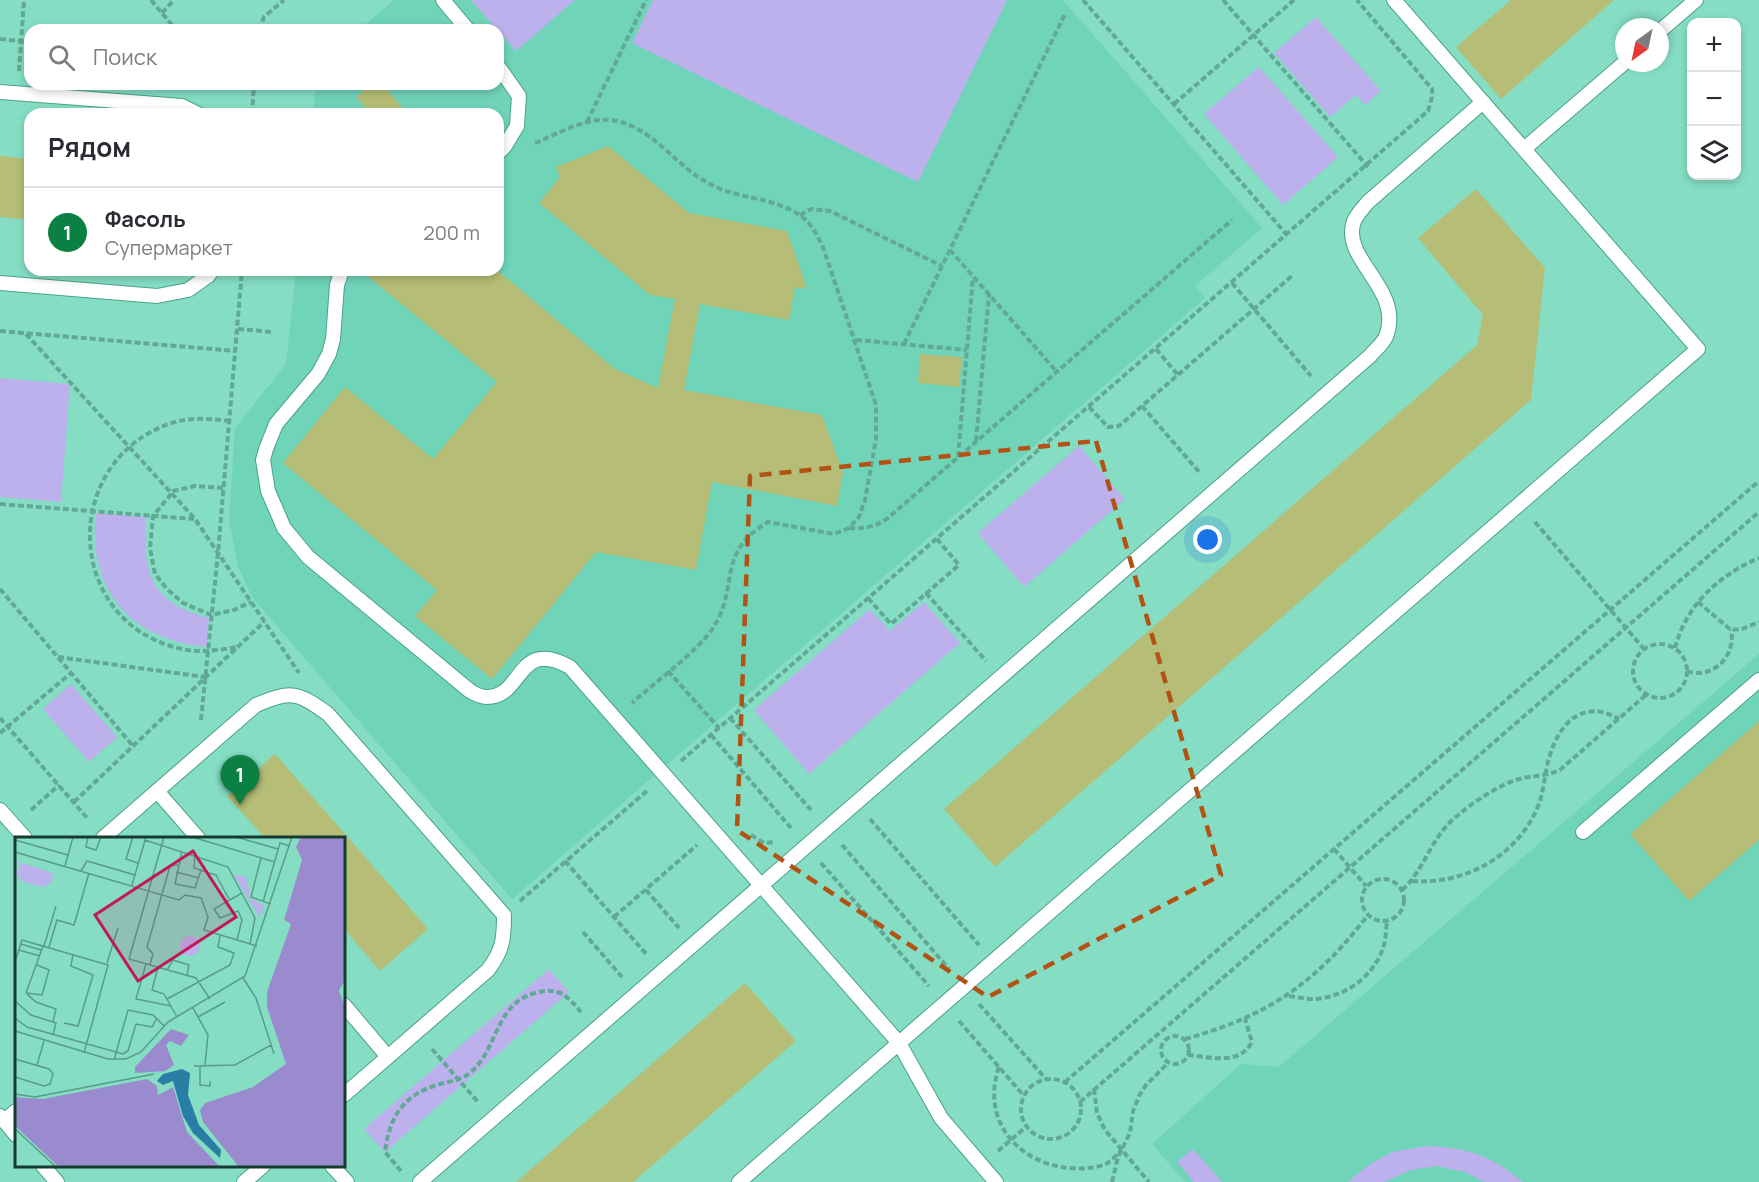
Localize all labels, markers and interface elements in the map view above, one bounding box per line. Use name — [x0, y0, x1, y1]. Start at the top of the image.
north arrow — [1615, 18, 1669, 72]
map controls — [1687, 18, 1741, 180]
button: + — [1687, 18, 1741, 72]
search box — [24, 24, 504, 90]
icon: search — [45, 41, 78, 74]
text: Поиск — [93, 42, 157, 72]
button: − — [1687, 72, 1741, 126]
button: layers — [1687, 126, 1741, 180]
text: Рядом — [48, 129, 131, 165]
text: Фасоль — [105, 204, 186, 234]
text: 1 — [63, 219, 72, 246]
text: 200 m — [423, 219, 480, 246]
text: Супермаркет — [105, 234, 233, 261]
your location — [1193, 525, 1222, 554]
pin: 1 — [220, 756, 260, 805]
inset map — [15, 837, 345, 1167]

